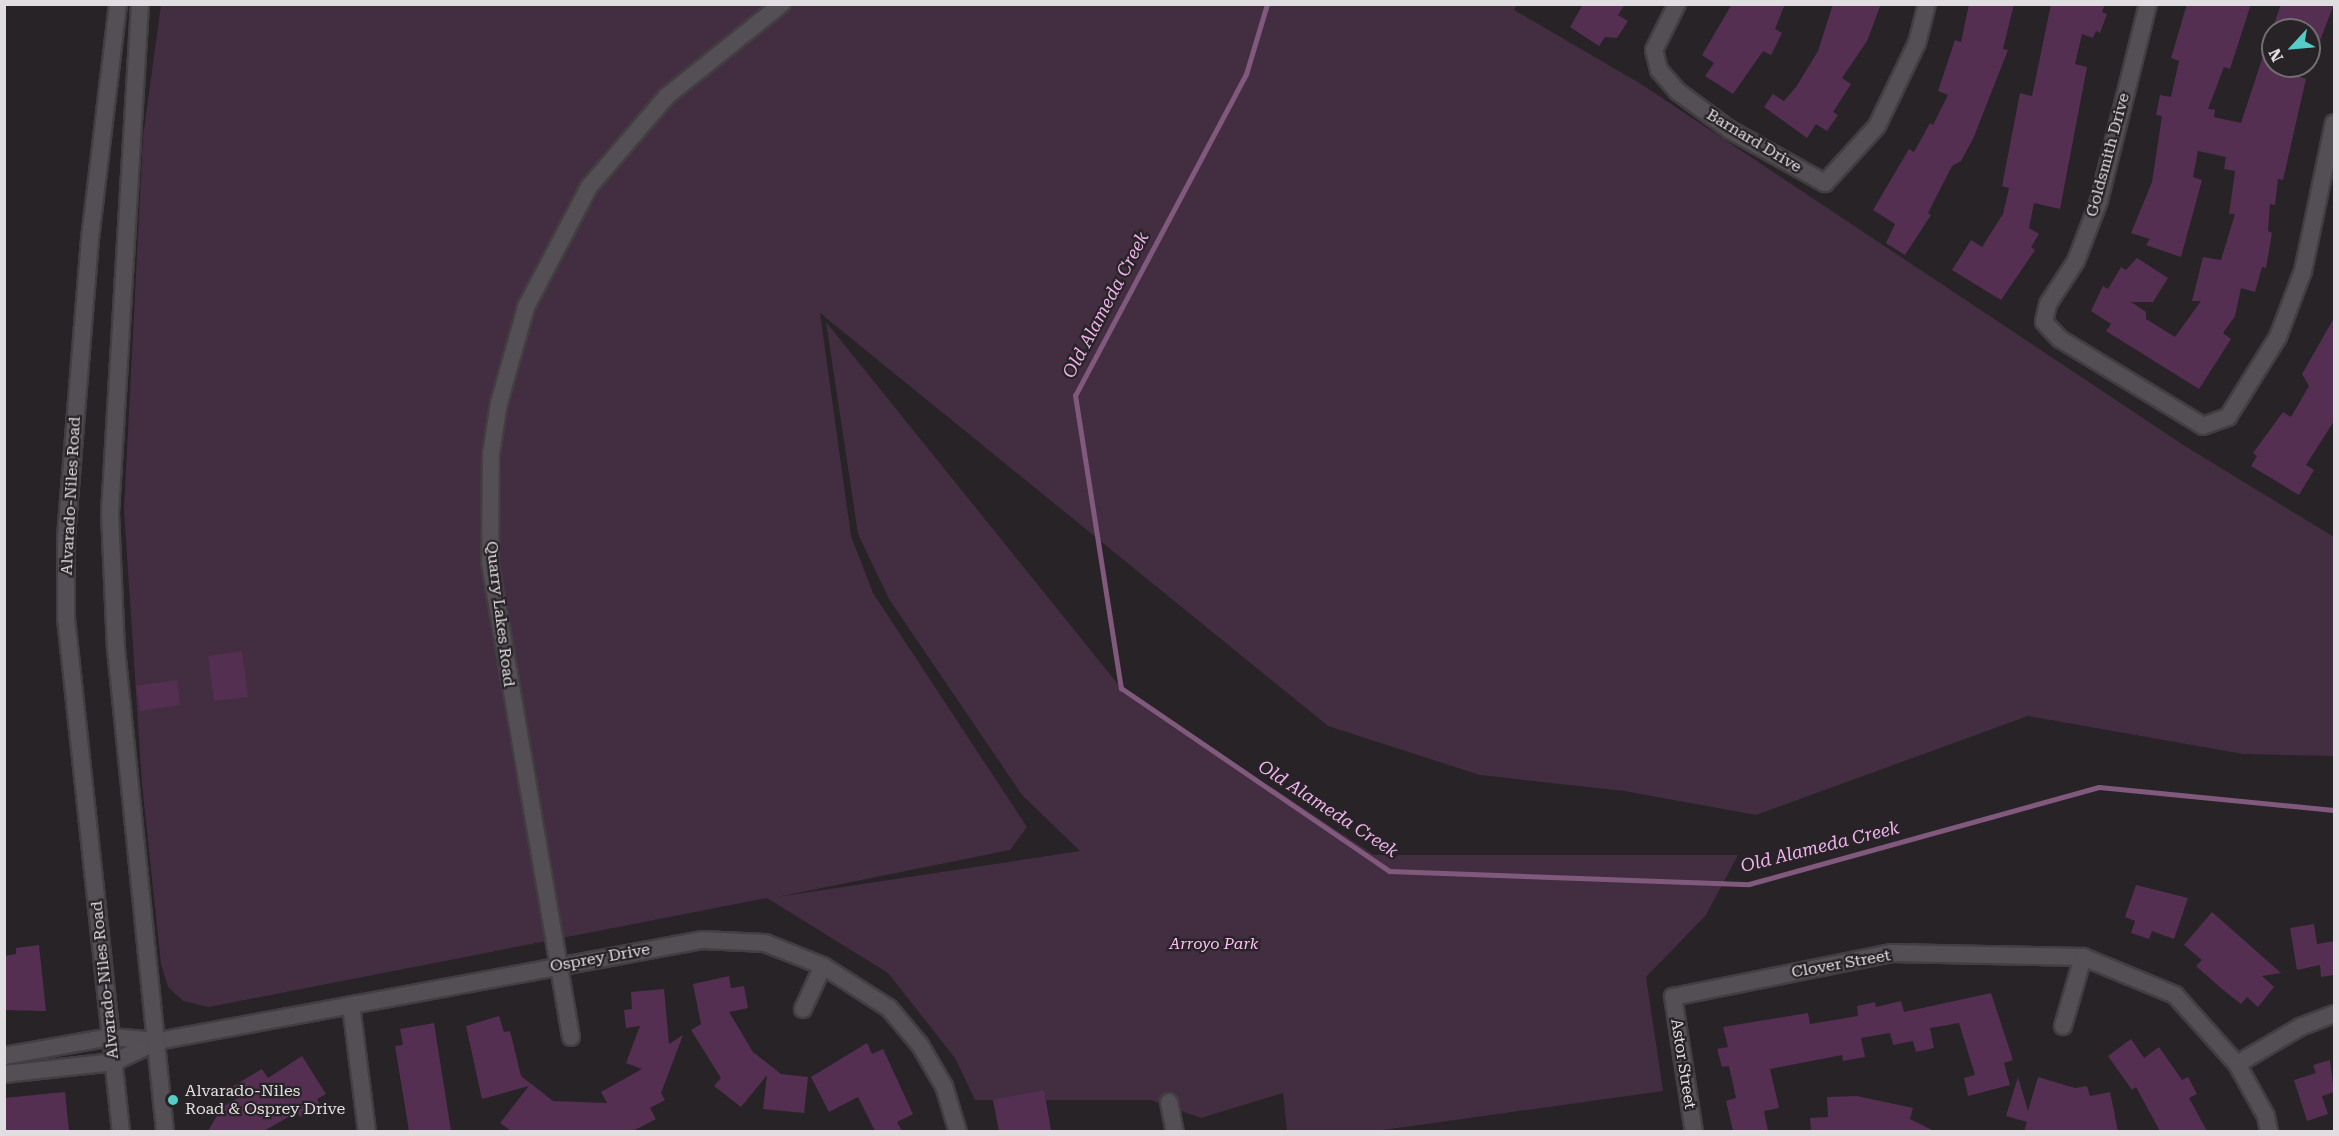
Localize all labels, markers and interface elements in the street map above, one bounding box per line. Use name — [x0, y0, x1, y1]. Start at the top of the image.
north arrow — [2261, 18, 2321, 78]
text: N — [2265, 46, 2287, 65]
street label: Goldsmith Drive — [2082, 91, 2134, 219]
street label: Barnard Drive — [1703, 105, 1805, 177]
water label: Old Alameda Creek — [1058, 228, 1154, 382]
street label: Alvarado-Niles Road — [57, 416, 85, 576]
street label: Quarry Lakes Road — [482, 540, 518, 688]
water label: Old Alameda Creek — [1254, 756, 1402, 862]
water label: Old Alameda Creek — [1739, 817, 1901, 877]
street label: Alvarado-Niles Road — [87, 900, 123, 1060]
park label: Arroyo Park — [1170, 934, 1258, 954]
street label: Osprey Drive — [549, 940, 651, 976]
street label: Clover Street — [1790, 946, 1892, 982]
street label: Astor Street — [1666, 1018, 1700, 1110]
place label: Alvarado-Niles Road & Osprey Drive — [185, 1081, 345, 1119]
marker: Alvarado-Niles Road & Osprey Drive — [166, 1093, 180, 1107]

